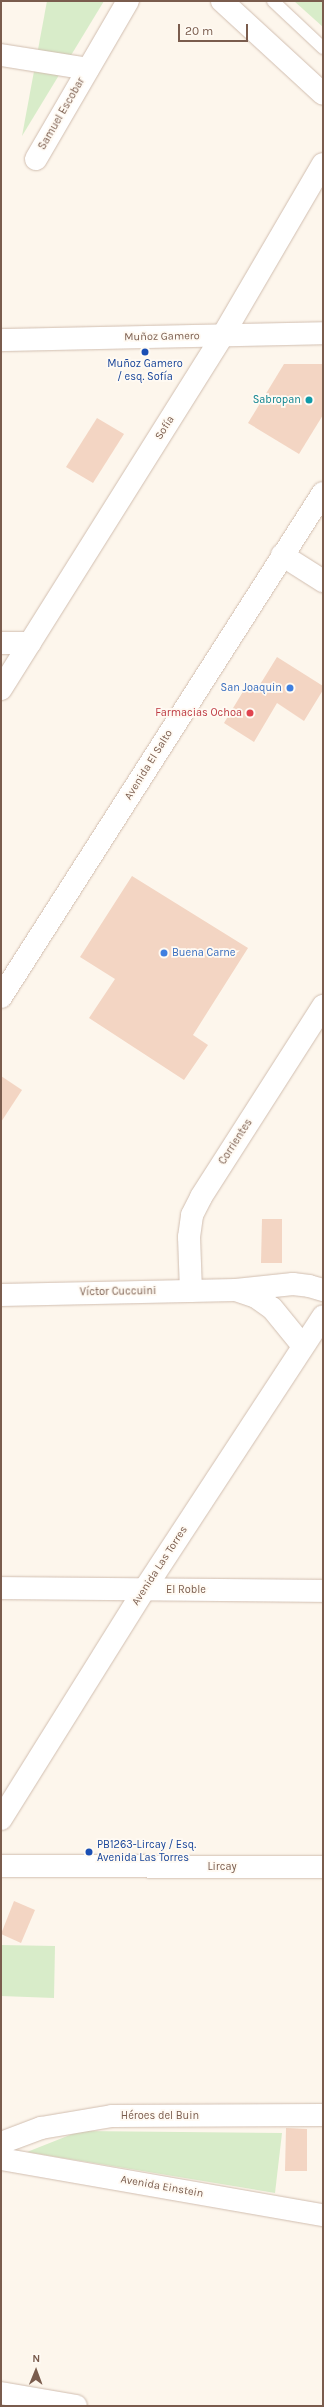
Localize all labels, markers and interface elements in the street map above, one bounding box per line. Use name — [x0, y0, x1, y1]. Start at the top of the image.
scale bar — [180, 16, 250, 42]
text: 20 m — [185, 24, 213, 38]
street label: Samuel Escobar — [36, 76, 88, 152]
street label: Muñoz Gamero — [124, 330, 200, 344]
marker: Muñoz Gamero / esq. Sofía — [140, 347, 150, 357]
place label: Muñoz Gamero / esq. Sofía — [107, 358, 183, 384]
place label: Sabropan — [253, 393, 301, 407]
marker: Sabropan — [304, 395, 314, 405]
street label: Sofía — [153, 414, 177, 442]
place label: San Joaquin — [221, 681, 282, 695]
marker: San Joaquin — [285, 683, 295, 693]
place label: Farmacias Ochoa — [155, 706, 242, 720]
marker: Farmacias Ochoa — [245, 708, 255, 718]
street label: Avenida El Salto — [122, 728, 176, 802]
place label: Buena Carne — [172, 946, 236, 960]
marker: Buena Carne — [159, 948, 169, 958]
street label: Corrientes — [216, 1117, 256, 1167]
street label: Víctor Cuccuini — [80, 1285, 156, 1299]
street label: Avenida Las Torres — [129, 1524, 191, 1608]
street label: El Roble — [166, 1583, 206, 1597]
place label: PB1263-Lircay / Esq. Avenida Las Torres — [97, 1839, 196, 1865]
marker: PB1263-Lircay / Esq. Avenida Las Torres — [84, 1847, 94, 1857]
street label: Lircay — [207, 1860, 237, 1874]
street label: Héroes del Buin — [121, 2109, 199, 2123]
street label: Avenida Einstein — [120, 2173, 204, 2201]
north arrow — [16, 2351, 56, 2391]
text: N — [32, 2352, 40, 2365]

